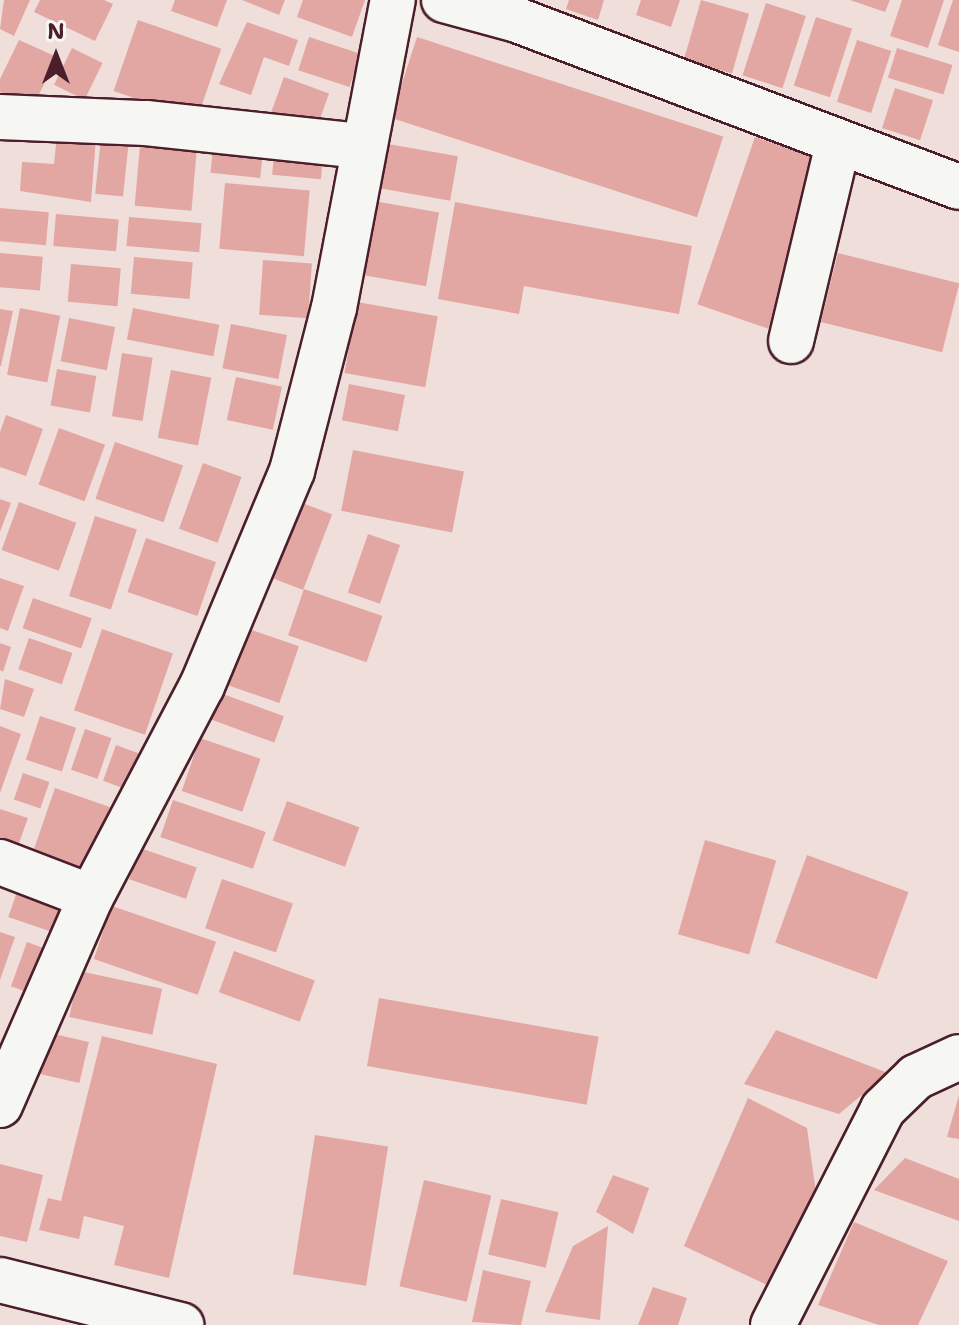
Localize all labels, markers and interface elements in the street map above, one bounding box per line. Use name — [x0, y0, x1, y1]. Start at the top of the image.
north arrow — [16, 16, 96, 96]
text: N — [47, 17, 65, 46]

